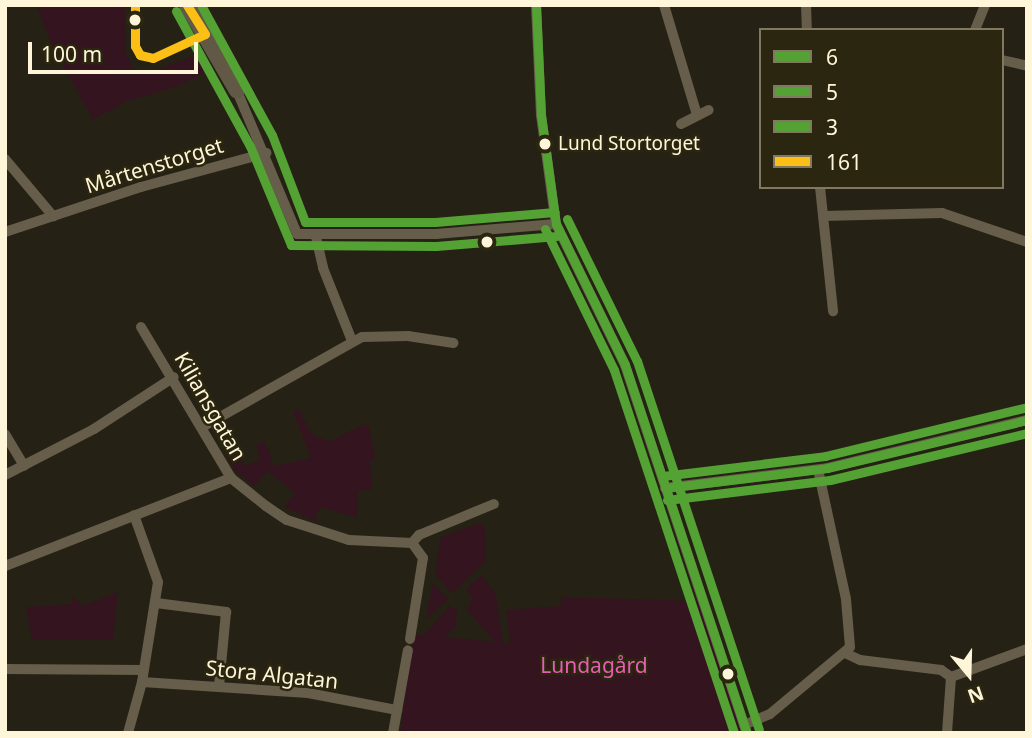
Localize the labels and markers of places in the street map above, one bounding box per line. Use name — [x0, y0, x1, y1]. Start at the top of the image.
unlabelled marker — [128, 13, 142, 27]
place label: Lund Stortorget — [558, 133, 700, 155]
marker: Lund Stortorget — [538, 137, 552, 151]
unlabelled marker — [480, 235, 494, 249]
unlabelled marker — [721, 667, 735, 681]

